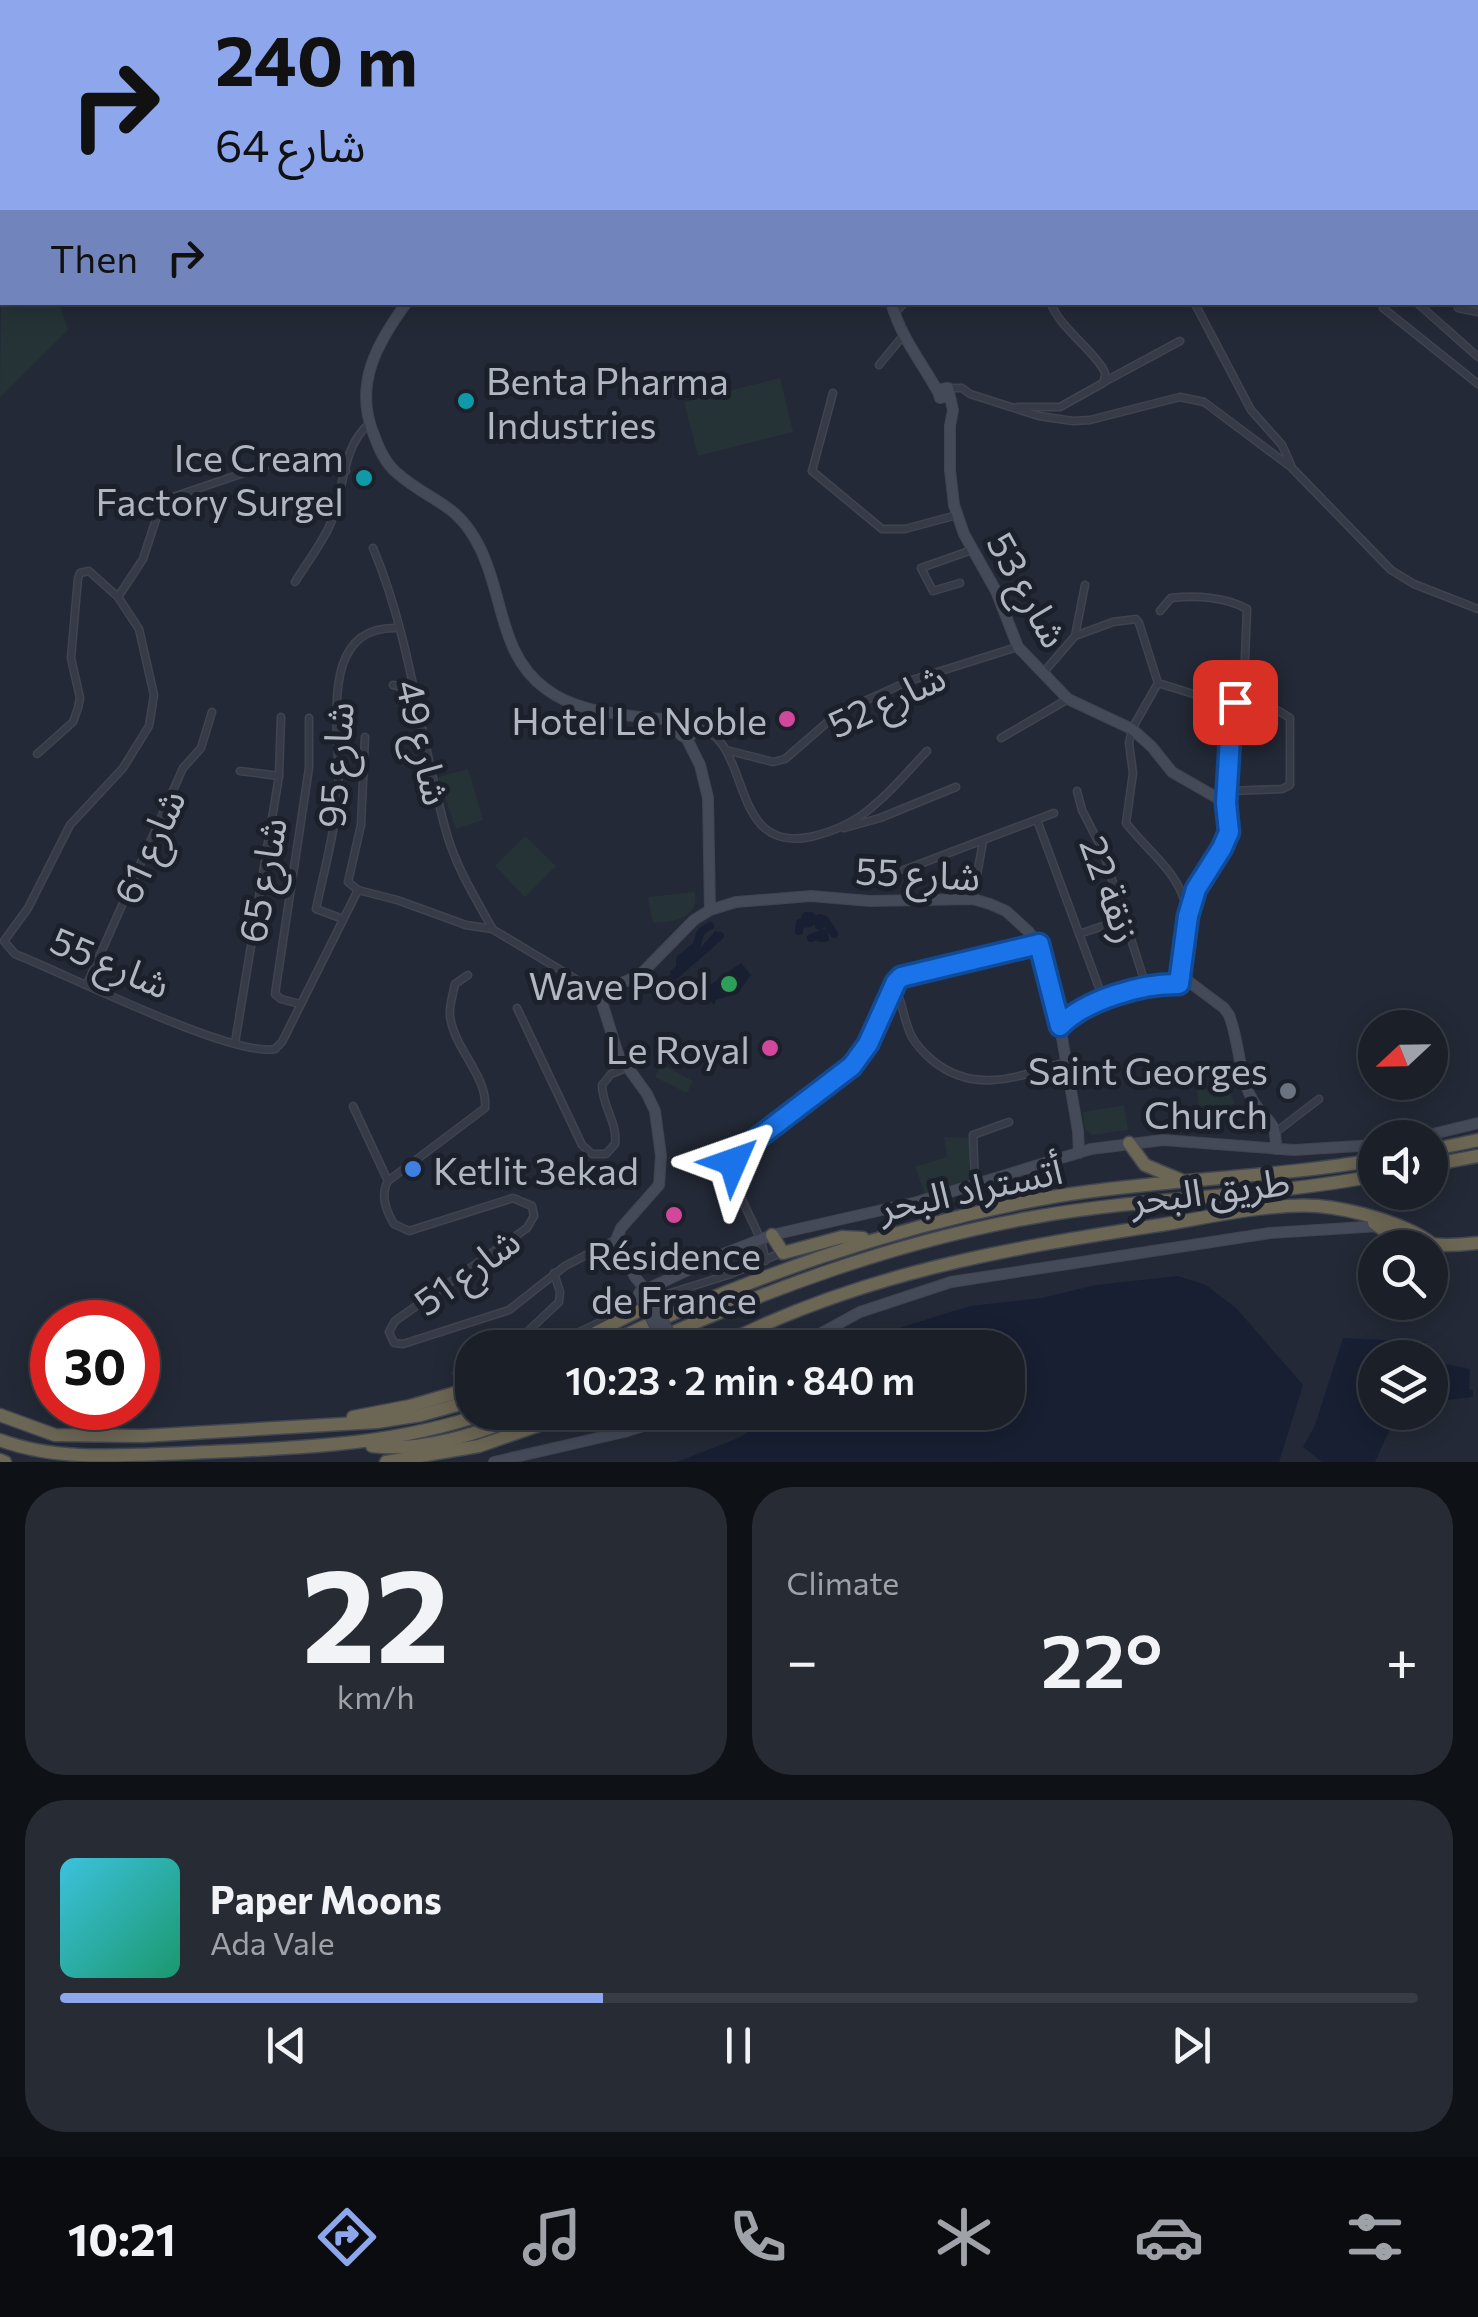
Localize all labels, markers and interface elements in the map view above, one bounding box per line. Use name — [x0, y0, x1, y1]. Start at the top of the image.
text: 240 m — [215, 15, 418, 100]
icon: right — [50, 40, 180, 170]
text: شارع 64 — [215, 116, 366, 171]
icon: right — [158, 230, 213, 285]
text: Then — [50, 234, 138, 281]
place label: Benta Pharma Industries — [486, 356, 729, 447]
marker: Benta Pharma Industries — [455, 390, 477, 412]
place label: Ice Cream Factory Surgel — [96, 433, 344, 524]
marker: Ice Cream Factory Surgel — [353, 467, 375, 489]
street label: شارع 53 — [972, 523, 1080, 658]
street label: شارع 52 — [820, 651, 955, 753]
pin — [1193, 660, 1278, 745]
street label: شارع 49 — [381, 675, 462, 811]
icon: arrive — [1208, 675, 1263, 730]
place label: Hotel Le Noble — [511, 696, 767, 743]
street label: شارع 95 — [306, 700, 369, 830]
marker: Hotel Le Noble — [776, 708, 798, 730]
street label: شارع 61 — [102, 781, 200, 914]
street label: شارع 65 — [227, 814, 302, 947]
street label: زنقة 22 — [1070, 829, 1153, 949]
street label: شارع 55 — [854, 845, 982, 906]
street label: شارع 55 — [42, 915, 178, 1013]
place label: Wave Pool — [528, 961, 709, 1008]
marker: Wave Pool — [718, 973, 740, 995]
north arrow — [1358, 1010, 1448, 1100]
map controls — [1358, 1010, 1448, 1430]
place label: Le Royal — [606, 1025, 750, 1072]
marker: Le Royal — [759, 1037, 781, 1059]
place label: Saint Georges Church — [1028, 1046, 1268, 1137]
marker: Saint Georges Church — [1277, 1080, 1299, 1102]
position arrow — [681, 1110, 785, 1214]
button: sound — [1358, 1120, 1448, 1210]
street label: أتستراد البحر — [873, 1145, 1066, 1231]
place label: Ketlit 3ekad — [433, 1146, 639, 1193]
street label: طريق البحر — [1127, 1156, 1293, 1225]
marker: Ketlit 3ekad — [402, 1158, 424, 1180]
marker: Résidence de France — [663, 1204, 685, 1226]
street label: شارع 51 — [404, 1216, 532, 1330]
button: search — [1358, 1230, 1448, 1320]
place label: Résidence de France — [587, 1231, 761, 1322]
speed limit sign: 30 — [30, 1300, 160, 1430]
button: layers — [1358, 1340, 1448, 1430]
text: 10:23 · 2 min · 840 m — [565, 1356, 915, 1403]
text: 22 — [302, 1531, 450, 1690]
text: Climate — [787, 1562, 899, 1602]
text: 22° — [1041, 1612, 1163, 1703]
text: − — [787, 1625, 818, 1692]
text: + — [1386, 1625, 1418, 1692]
text: km/h — [337, 1676, 415, 1716]
text: Paper Moons — [210, 1875, 442, 1922]
text: Ada Vale — [210, 1922, 335, 1962]
icon: previous — [259, 2018, 314, 2073]
icon: pause — [711, 2018, 766, 2073]
icon: next — [1164, 2018, 1219, 2073]
icon: directions — [312, 2202, 382, 2272]
icon: music — [517, 2202, 587, 2272]
icon: phone — [723, 2202, 793, 2272]
icon: climate — [929, 2202, 999, 2272]
icon: car — [1134, 2202, 1204, 2272]
icon: filters — [1340, 2202, 1410, 2272]
text: 10:21 — [68, 2210, 176, 2265]

